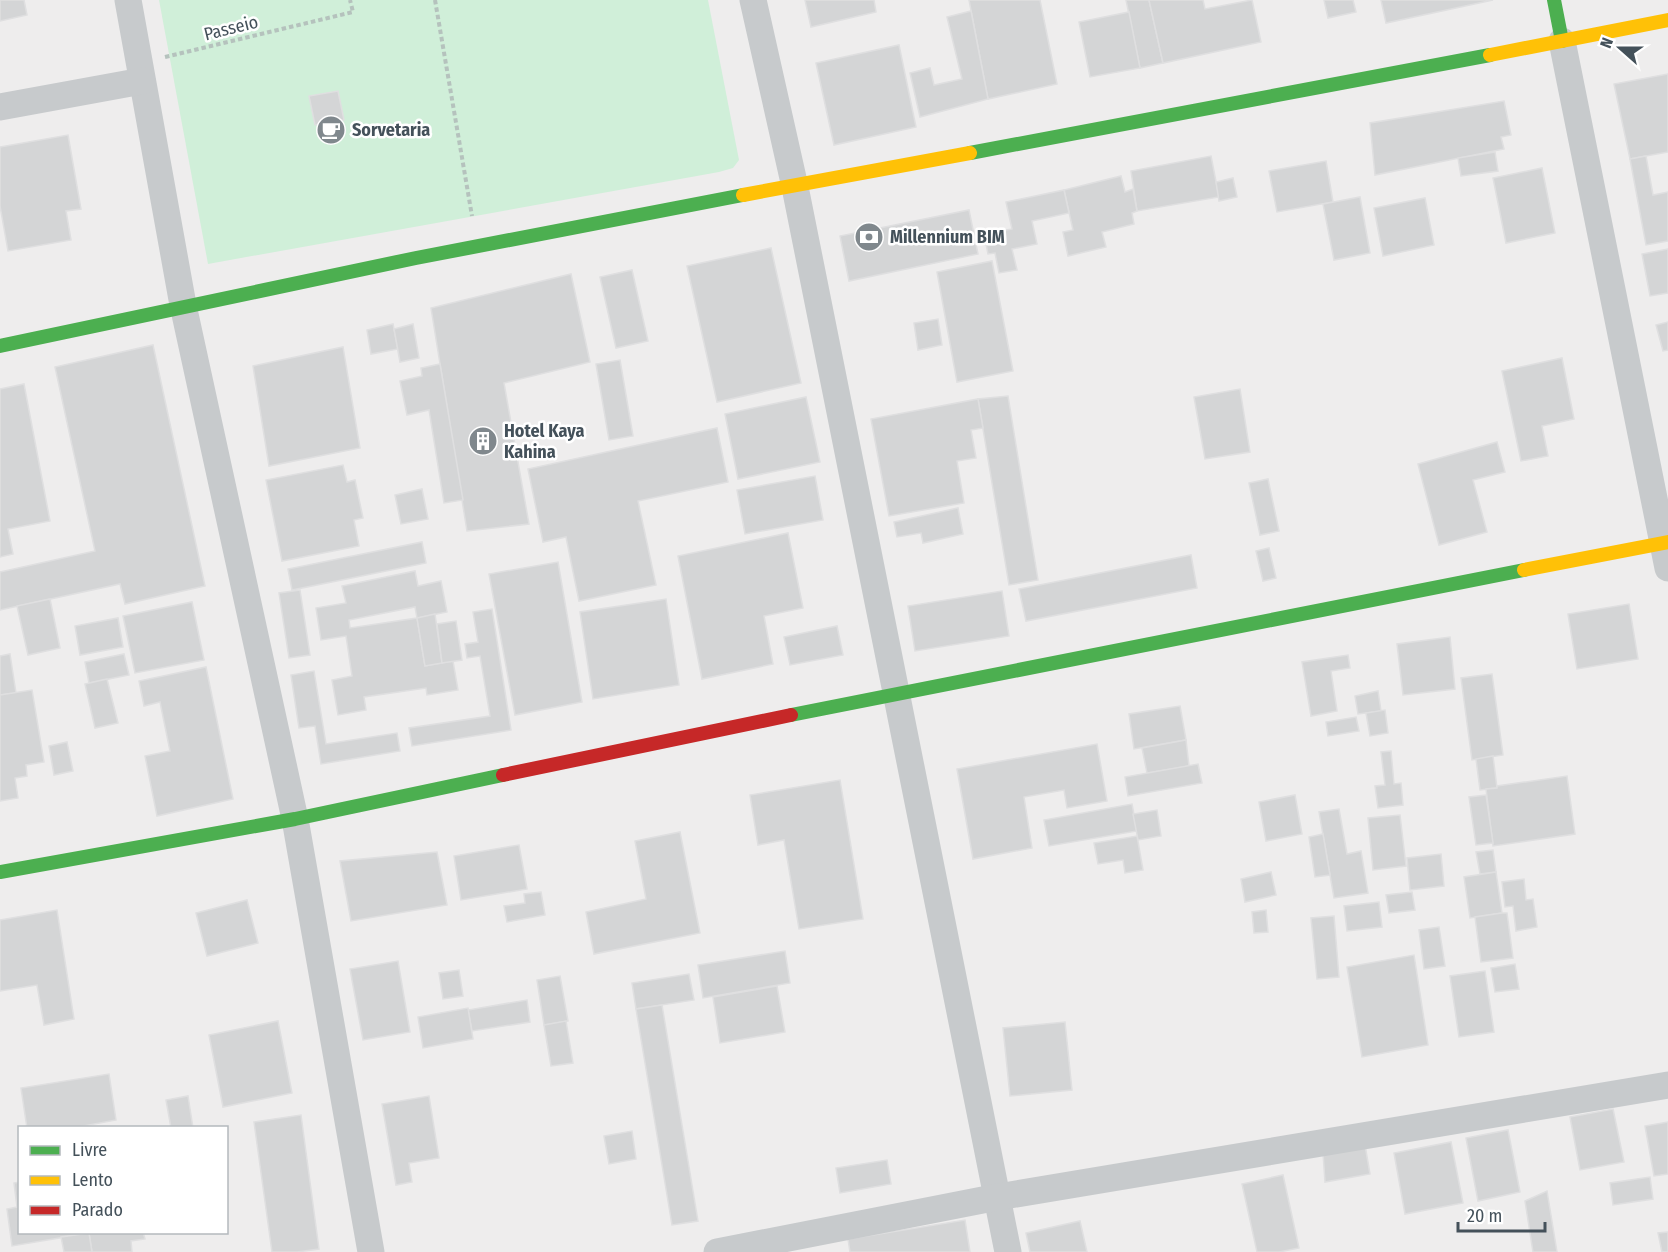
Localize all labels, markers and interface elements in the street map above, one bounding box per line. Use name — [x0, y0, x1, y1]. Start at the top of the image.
street label: Passeio — [202, 11, 260, 45]
north arrow — [1590, 18, 1650, 78]
text: N — [1596, 35, 1617, 51]
cafe icon: Sorvetaria — [315, 114, 347, 146]
place label: Sorvetaria — [352, 119, 430, 141]
bank icon: Millennium BIM — [853, 221, 885, 253]
place label: Millennium BIM — [890, 226, 1005, 248]
place label: Hotel Kaya Kahina — [504, 420, 584, 463]
building icon: Hotel Kaya Kahina — [467, 425, 499, 457]
legend — [18, 1126, 228, 1234]
text: Livre — [72, 1139, 107, 1161]
text: Lento — [72, 1169, 113, 1191]
scale bar — [1458, 1195, 1545, 1233]
text: Parado — [72, 1199, 123, 1221]
text: 20 m — [1467, 1205, 1502, 1227]

